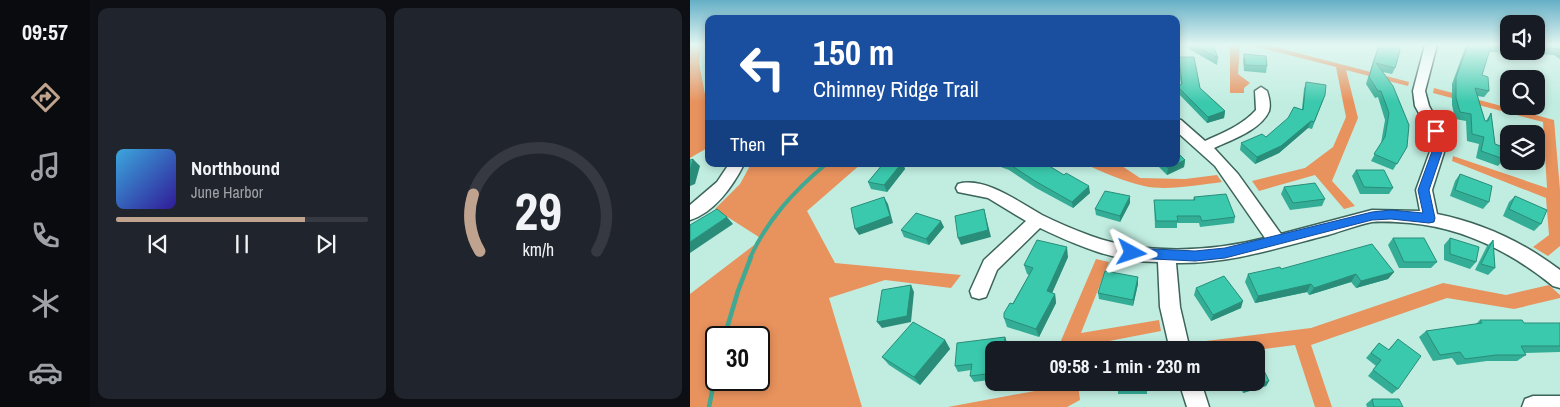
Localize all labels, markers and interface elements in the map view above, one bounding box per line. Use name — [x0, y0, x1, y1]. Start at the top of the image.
map controls — [1500, 15, 1545, 170]
button: sound — [1500, 15, 1545, 60]
text: 09:57 — [22, 17, 68, 47]
text: 150 m — [813, 29, 894, 76]
icon: left — [730, 35, 795, 100]
button: search — [1500, 70, 1545, 115]
text: Chimney Ridge Trail — [813, 74, 978, 104]
icon: directions — [28, 80, 63, 115]
pin — [1415, 110, 1457, 152]
icon: arrive — [1422, 117, 1450, 145]
button: layers — [1500, 125, 1545, 170]
icon: arrive — [776, 130, 804, 158]
text: Then — [730, 131, 766, 157]
icon: music — [28, 149, 63, 184]
text: Northbound — [191, 155, 280, 181]
text: 29 — [514, 176, 562, 246]
text: June Harbor — [191, 181, 263, 203]
icon: phone — [28, 218, 63, 253]
position arrow — [1105, 226, 1157, 278]
icon: previous — [144, 230, 172, 258]
icon: pause — [228, 230, 256, 258]
icon: next — [312, 230, 340, 258]
text: km/h — [522, 238, 554, 262]
icon: climate — [28, 286, 63, 321]
speed limit sign: 30 — [705, 326, 770, 391]
text: 09:58 · 1 min · 230 m — [1050, 353, 1200, 379]
icon: car — [28, 355, 63, 390]

